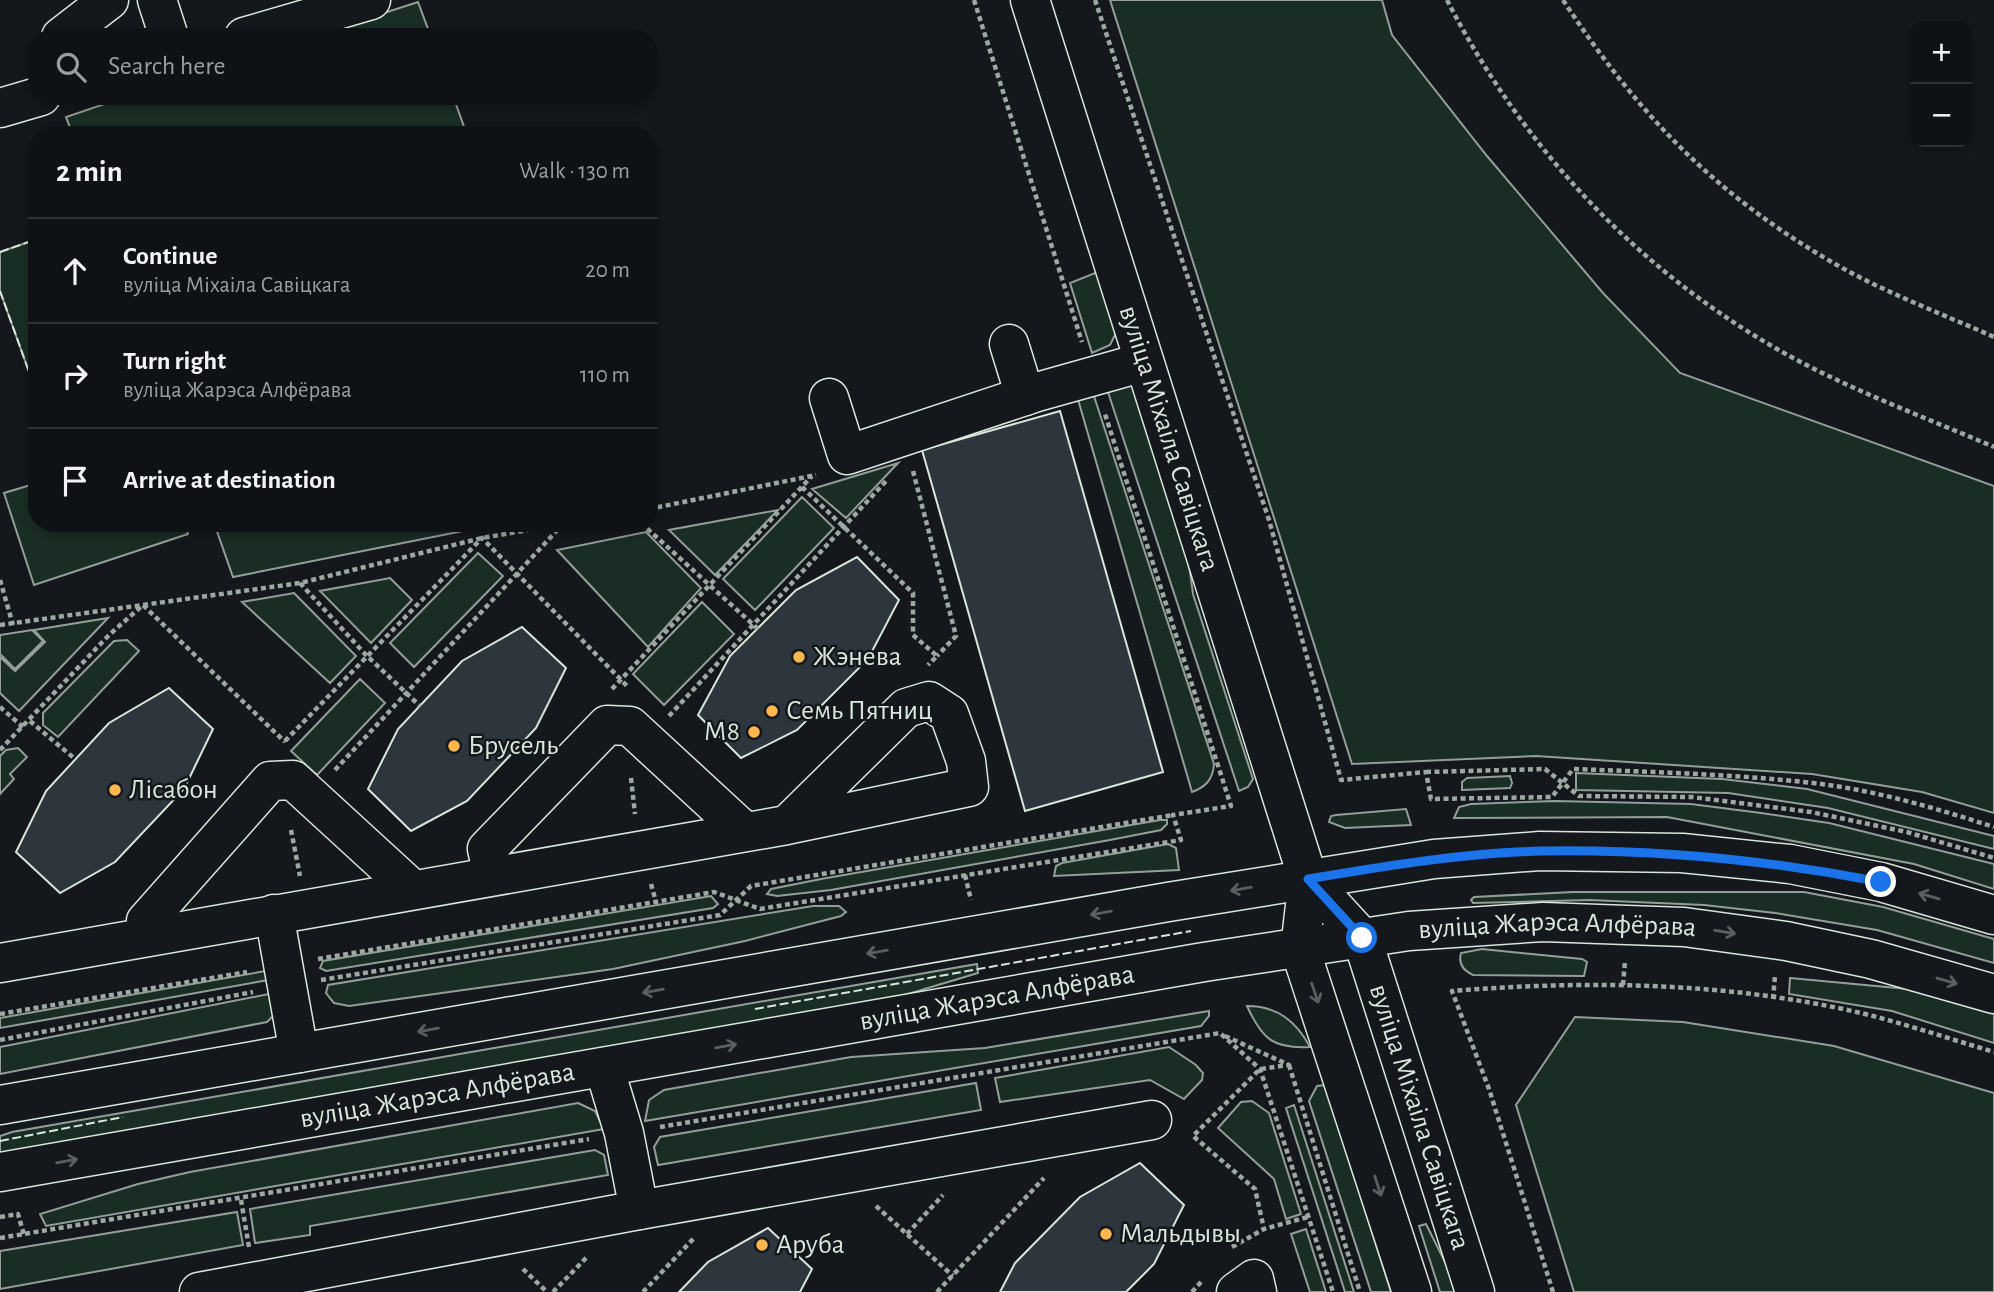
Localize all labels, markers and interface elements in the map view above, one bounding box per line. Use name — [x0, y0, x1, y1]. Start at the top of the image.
map controls — [1910, 21, 1973, 147]
button: + — [1910, 21, 1973, 84]
search box — [28, 28, 658, 105]
icon: search — [52, 48, 90, 86]
text: Search here — [108, 53, 226, 79]
button: − — [1910, 84, 1973, 147]
text: 2 min — [56, 157, 123, 187]
text: Walk · 130 m — [519, 160, 630, 183]
text: Continue — [123, 243, 218, 269]
icon: ahead — [56, 252, 94, 290]
text: 20 m — [585, 259, 630, 282]
text: вуліца Міхаіла Савіцкага — [123, 274, 350, 297]
street label: вуліца Міхаіла Савіцкага — [1114, 302, 1224, 575]
text: Turn right — [123, 348, 226, 374]
icon: right — [56, 357, 94, 395]
text: 110 m — [580, 364, 630, 387]
text: вуліца Жарэса Алфёрава — [123, 379, 352, 402]
icon: arrive — [56, 462, 94, 500]
text: Arrive at destination — [123, 467, 336, 493]
place label: Жэнева — [813, 643, 902, 671]
marker: Жэнева — [791, 649, 807, 665]
place label: Семь Пятниц — [786, 697, 933, 725]
marker: Семь Пятниц — [764, 703, 780, 719]
place label: М8 — [704, 718, 740, 746]
marker: М8 — [746, 724, 762, 740]
place label: Брусель — [468, 732, 558, 760]
marker: Брусель — [446, 738, 462, 754]
place label: Лісабон — [129, 776, 218, 804]
marker: Лісабон — [107, 782, 123, 798]
route end — [1865, 866, 1896, 897]
one-way arrow — [1230, 883, 1253, 896]
one-way arrow — [1918, 888, 1940, 901]
one-way arrow — [1090, 907, 1113, 920]
street label: вуліца Жарэса Алфёрава — [1417, 908, 1698, 944]
route start — [1346, 922, 1377, 953]
one-way arrow — [1713, 926, 1736, 939]
one-way arrow — [866, 946, 889, 959]
street label: вуліца Жарэса Алфёрава — [857, 960, 1137, 1036]
one-way arrow — [1936, 975, 1958, 988]
street label: вуліца Міхаіла Савіцкага — [1364, 981, 1475, 1254]
one-way arrow — [1309, 982, 1322, 1004]
one-way arrow — [642, 985, 665, 998]
one-way arrow — [418, 1024, 440, 1037]
one-way arrow — [714, 1039, 737, 1052]
street label: вуліца Жарэса Алфёрава — [298, 1058, 577, 1133]
one-way arrow — [55, 1153, 78, 1167]
one-way arrow — [1373, 1174, 1385, 1196]
place label: Мальдывы — [1120, 1220, 1241, 1248]
marker: Мальдывы — [1098, 1226, 1114, 1242]
place label: Аруба — [776, 1231, 845, 1259]
marker: Аруба — [754, 1237, 770, 1253]

